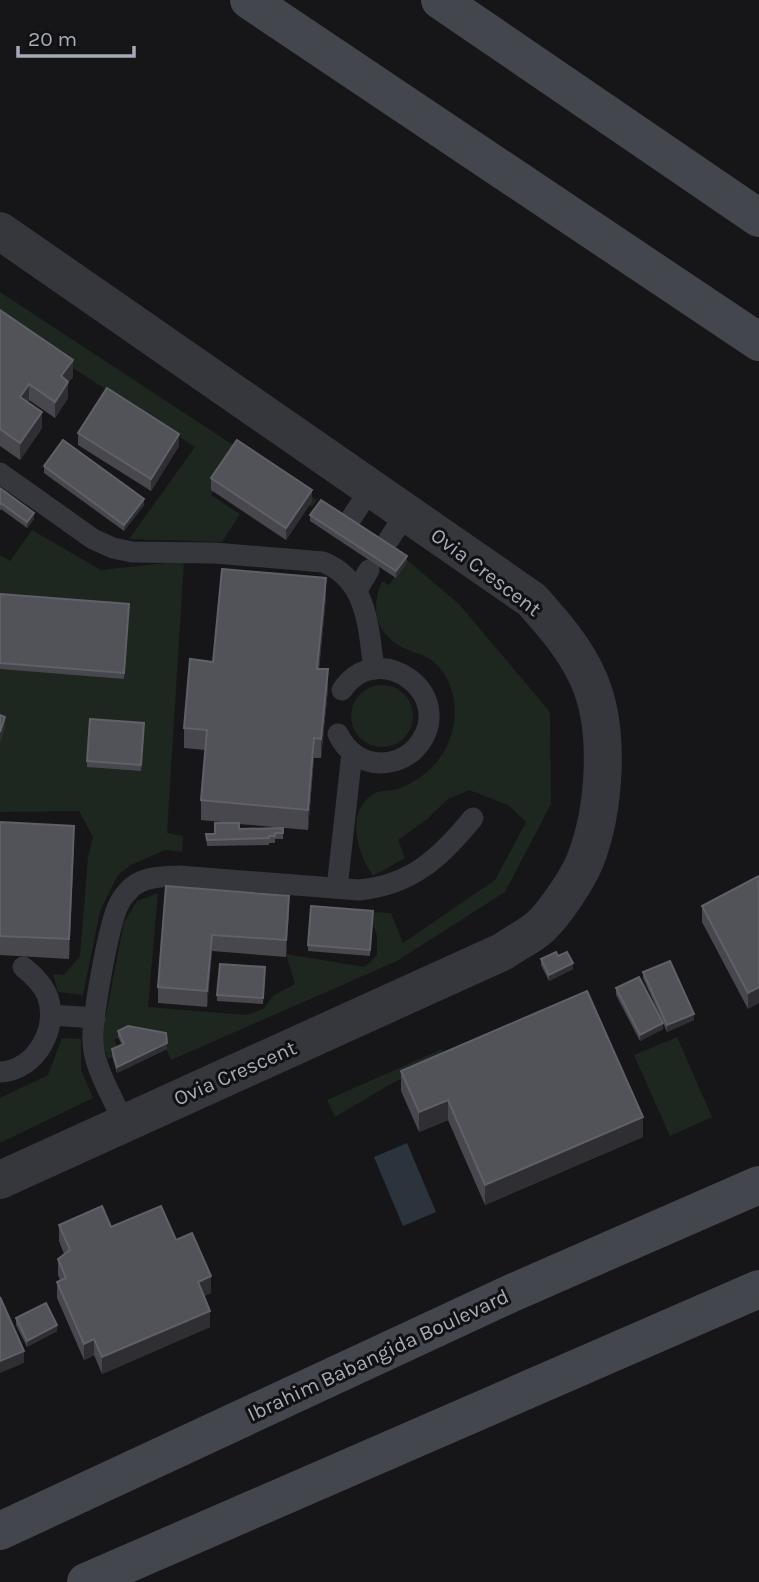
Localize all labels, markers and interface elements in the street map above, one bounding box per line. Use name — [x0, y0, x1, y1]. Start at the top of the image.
scale bar — [18, 14, 133, 58]
text: 20 m — [28, 27, 77, 51]
street label: Ovia Crescent — [426, 523, 546, 621]
street label: Ovia Crescent — [170, 1035, 300, 1111]
street label: Ibrahim Babangida Boulevard — [244, 1284, 512, 1426]

